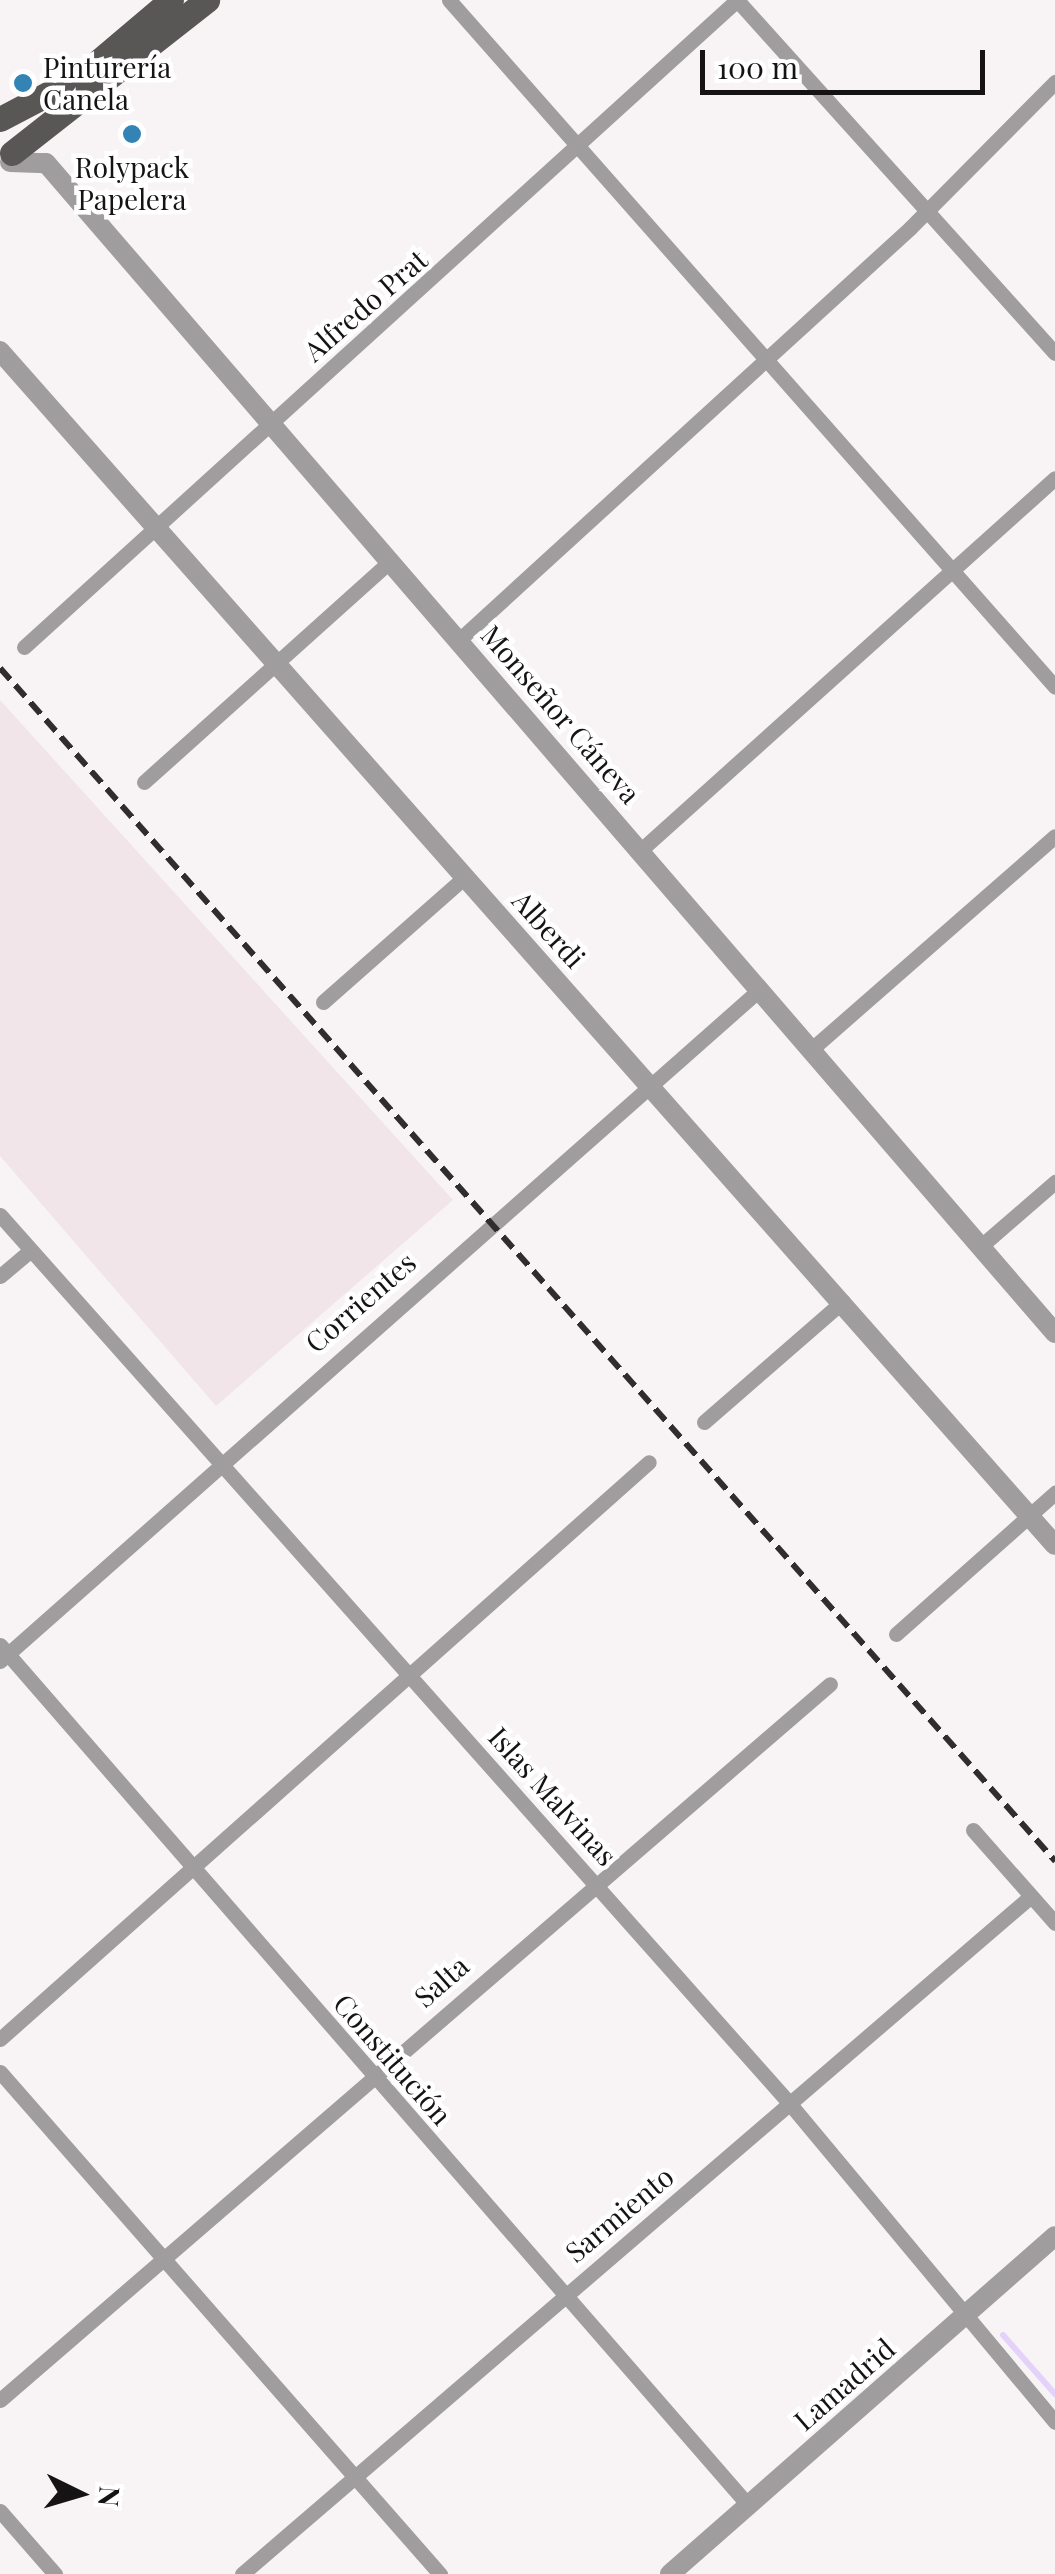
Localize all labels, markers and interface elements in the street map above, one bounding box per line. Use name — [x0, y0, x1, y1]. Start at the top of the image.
scale bar — [705, 30, 990, 92]
text: 100 m — [717, 47, 798, 87]
place label: Pinturería Canela — [43, 50, 171, 116]
marker: Pinturería Canela — [12, 72, 34, 94]
marker: Rolypack Papelera — [121, 123, 143, 145]
place label: Rolypack Papelera — [75, 150, 189, 216]
street label: Alfredo Prat — [297, 242, 433, 368]
street label: Monseñor Cáneva — [474, 618, 648, 810]
street label: Alberdi — [506, 884, 592, 974]
street label: Corrientes — [298, 1245, 422, 1359]
street label: Islas Malvinas — [482, 1720, 624, 1872]
street label: Salta — [407, 1948, 475, 2014]
street label: Constitución — [327, 1987, 459, 2131]
street label: Sarmiento — [558, 2159, 680, 2269]
street label: Lamadrid — [787, 2331, 901, 2437]
north arrow — [30, 2444, 130, 2544]
text: N — [91, 2485, 130, 2508]

